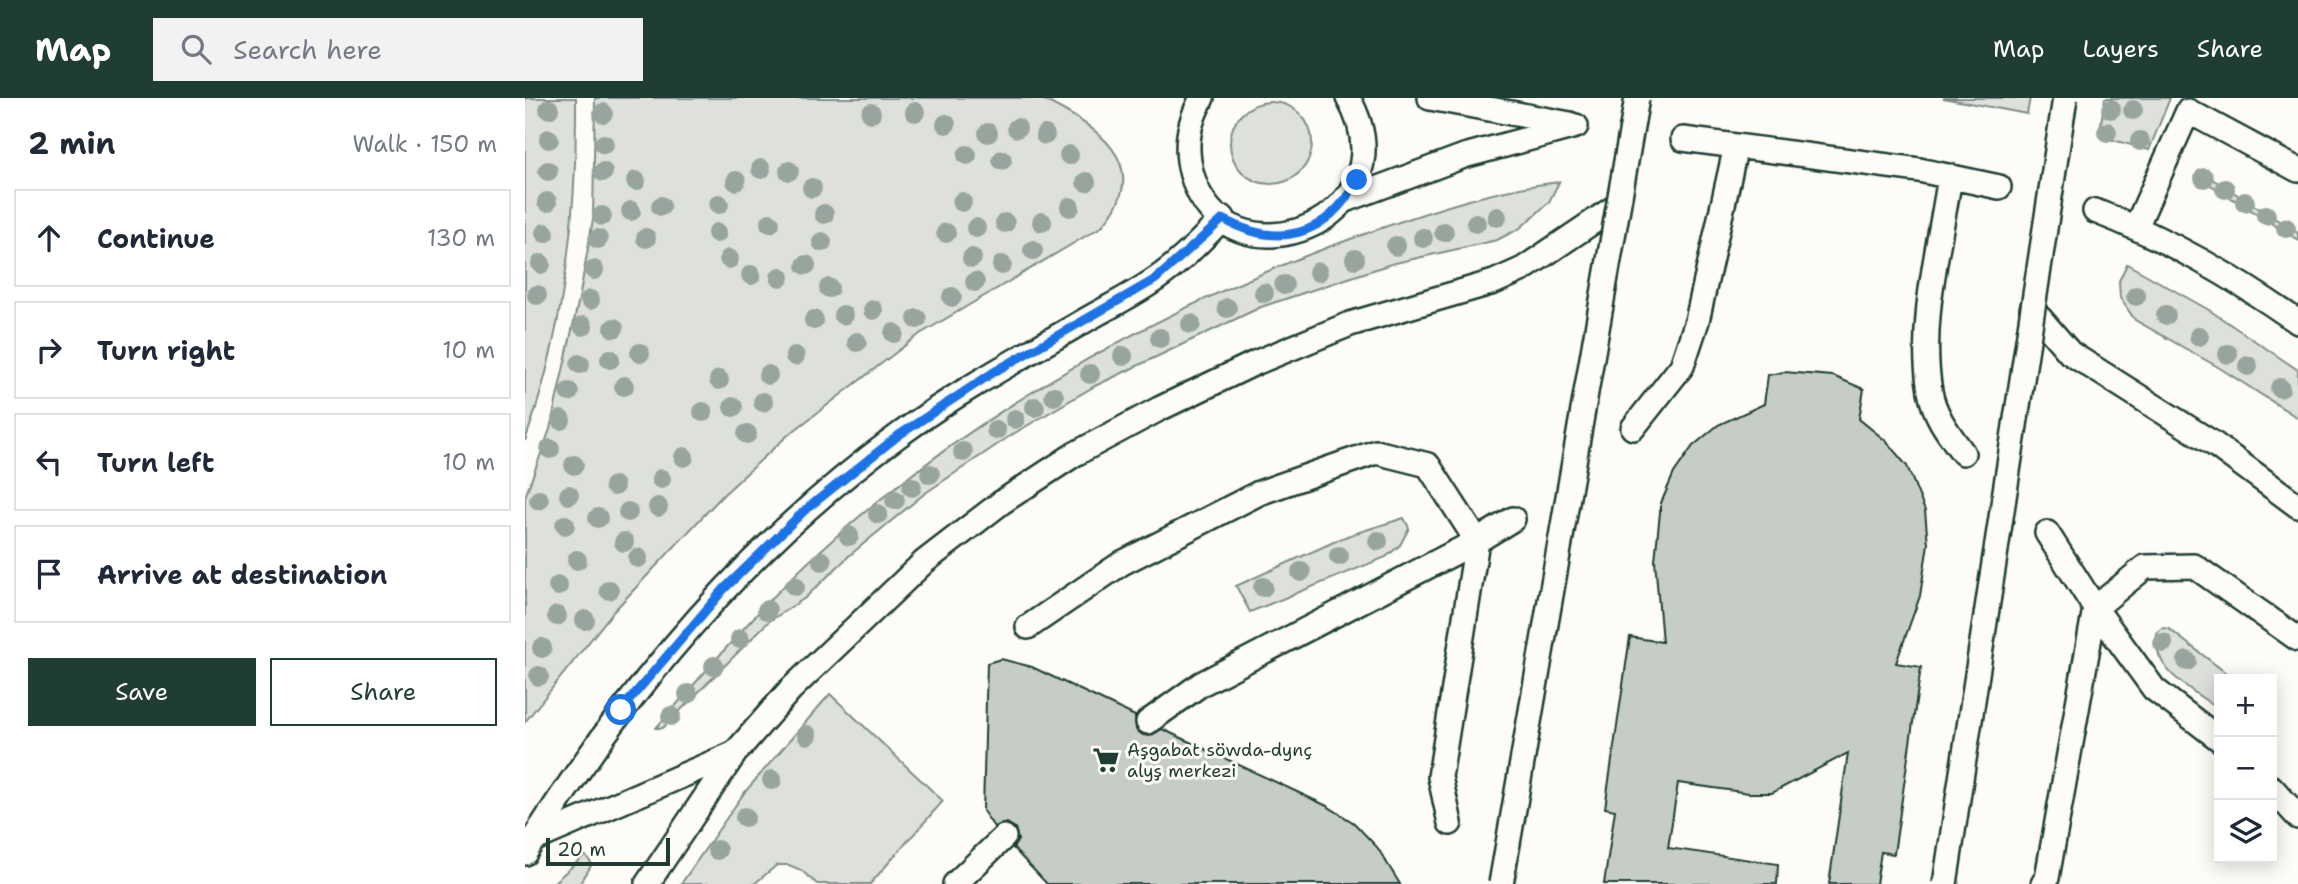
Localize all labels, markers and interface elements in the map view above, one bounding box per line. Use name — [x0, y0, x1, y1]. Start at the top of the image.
search box — [153, 18, 643, 81]
text: Map — [35, 27, 111, 72]
icon: search — [177, 30, 215, 68]
text: Search here — [233, 32, 382, 67]
text: Map — [1993, 33, 2044, 65]
text: Layers — [2082, 33, 2159, 65]
text: Share — [2197, 33, 2263, 65]
text: 2 min — [28, 123, 115, 164]
text: Walk · 150 m — [352, 129, 497, 159]
route end — [1341, 164, 1372, 195]
icon: ahead — [30, 219, 68, 257]
text: Continue — [97, 221, 215, 256]
text: 130 m — [427, 223, 495, 253]
icon: right — [30, 331, 68, 369]
text: Turn right — [97, 333, 235, 368]
text: 10 m — [442, 335, 495, 365]
icon: left — [30, 443, 68, 481]
text: Turn left — [97, 445, 214, 480]
text: 10 m — [442, 447, 495, 477]
icon: arrive — [30, 555, 68, 593]
text: Arrive at destination — [97, 557, 387, 592]
button: Save — [28, 658, 256, 726]
button: Share — [270, 658, 497, 726]
map controls — [2214, 674, 2277, 863]
button: + — [2214, 674, 2277, 737]
route start — [605, 694, 636, 725]
button: − — [2214, 737, 2277, 800]
place label: Aşgabat söwda-dynç alyş merkezi — [1127, 738, 1312, 783]
supermarket icon: Aşgabat söwda-dynç alyş merkezi — [1091, 745, 1121, 775]
button: layers — [2214, 800, 2277, 863]
scale bar — [546, 835, 670, 867]
text: 20 m — [557, 837, 606, 862]

